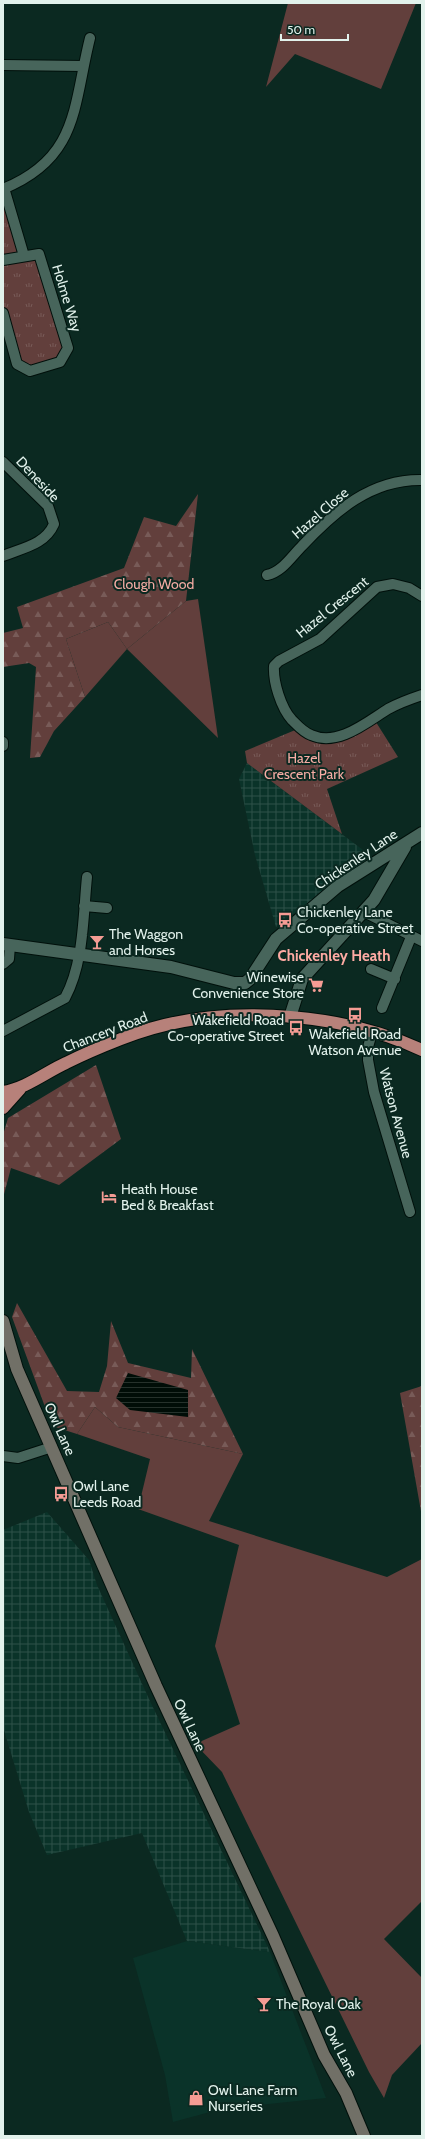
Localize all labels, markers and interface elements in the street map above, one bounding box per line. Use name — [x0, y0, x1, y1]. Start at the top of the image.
scale bar — [281, 16, 348, 42]
text: 50 m — [287, 22, 315, 37]
street label: Holme Way — [48, 262, 86, 334]
street label: Deneside — [12, 452, 64, 506]
street label: Hazel Close — [288, 484, 352, 542]
street label: Hazel Crescent — [292, 572, 372, 642]
park label: Clough Wood — [114, 575, 194, 593]
park label: Hazel Crescent Park — [264, 749, 345, 783]
street label: Chickenley Lane — [311, 825, 401, 893]
place label: Chickenley Lane Co-operative Street — [297, 903, 414, 937]
bus stop icon: Chickenley Lane Co-operative Street — [276, 911, 294, 929]
place label: The Waggon and Horses — [109, 925, 183, 959]
bar icon: The Waggon and Horses — [88, 933, 106, 951]
district label: Chickenley Heath — [278, 947, 390, 965]
place label: Winewise Convenience Store — [192, 968, 304, 1002]
supermarket icon: Winewise Convenience Store — [307, 976, 325, 994]
bus stop icon: Wakefield Road Watson Avenue — [346, 1006, 364, 1024]
street label: Chancery Road — [60, 1008, 150, 1056]
place label: Wakefield Road Co-operative Street — [168, 1011, 284, 1045]
bus stop icon: Wakefield Road Co-operative Street — [287, 1019, 305, 1037]
place label: Wakefield Road Watson Avenue — [309, 1025, 401, 1059]
street label: Watson Avenue — [375, 1066, 417, 1160]
place label: Heath House Bed & Breakfast — [121, 1180, 214, 1214]
hotel icon: Heath House Bed & Breakfast — [100, 1188, 118, 1206]
street label: Owl Lane — [40, 1400, 80, 1458]
place label: Owl Lane Leeds Road — [73, 1477, 141, 1511]
bus stop icon: Owl Lane Leeds Road — [52, 1485, 70, 1503]
street label: Owl Lane — [170, 1696, 210, 1754]
bar icon: The Royal Oak — [255, 1995, 273, 2013]
place label: The Royal Oak — [276, 1995, 362, 2013]
street label: Owl Lane — [320, 2022, 362, 2080]
place label: Owl Lane Farm Nurseries — [208, 2081, 297, 2115]
shop icon: Owl Lane Farm Nurseries — [187, 2089, 205, 2107]

